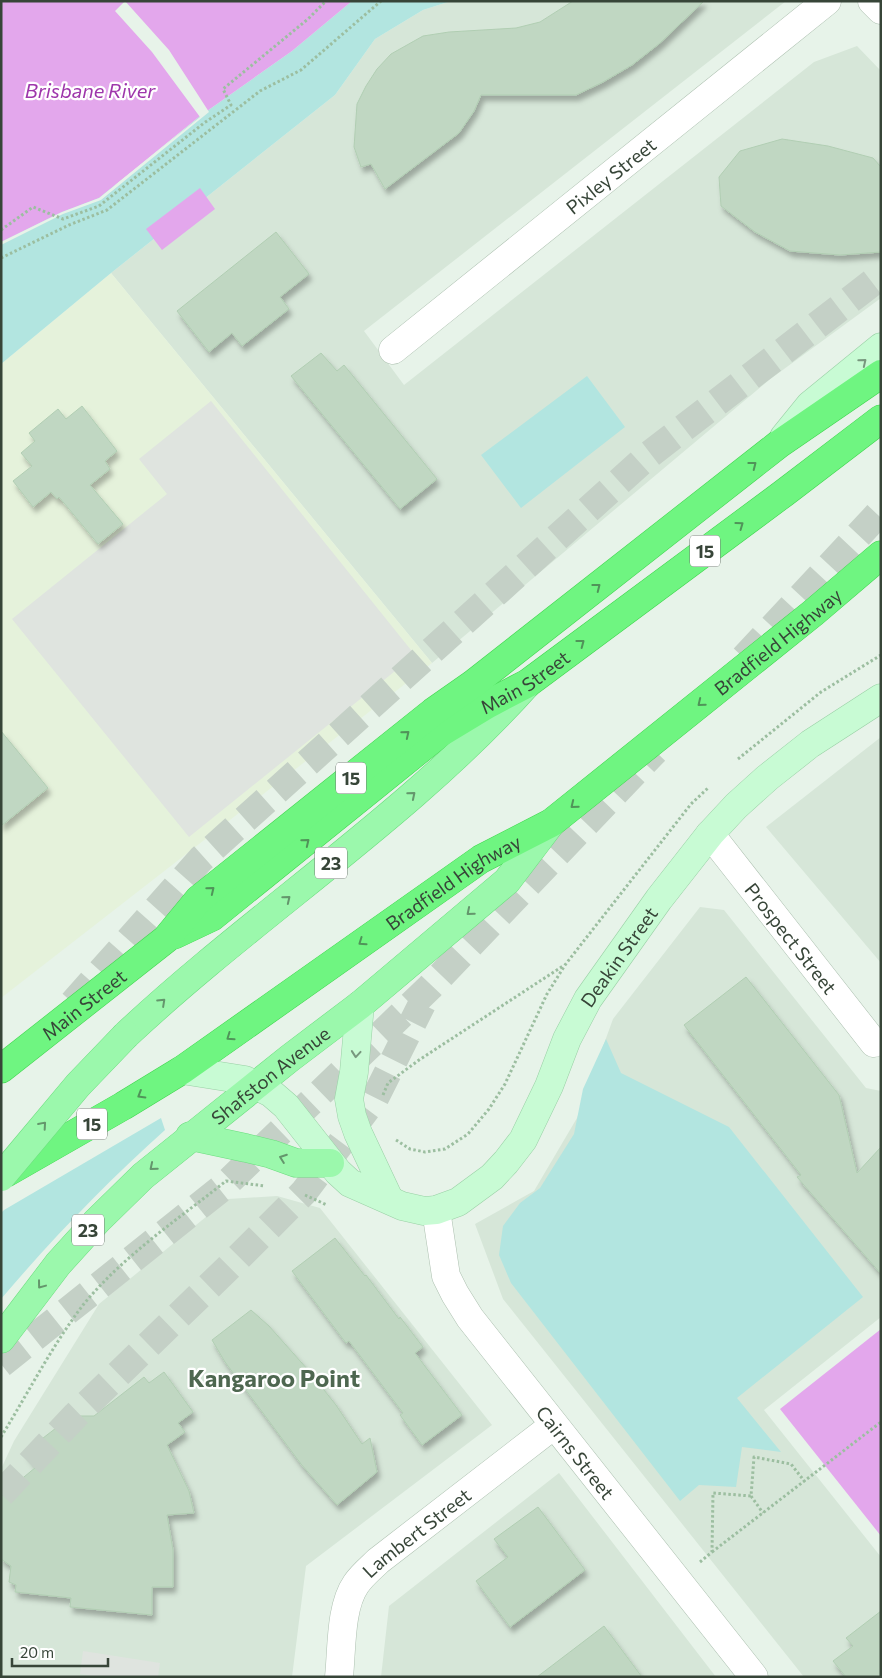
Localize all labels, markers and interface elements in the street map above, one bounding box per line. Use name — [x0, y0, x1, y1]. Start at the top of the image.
water label: Brisbane River — [25, 78, 156, 102]
street label: Pixley Street — [561, 132, 660, 218]
one-way arrow — [857, 359, 866, 367]
one-way arrow — [747, 462, 757, 471]
one-way arrow — [734, 523, 743, 531]
road number: 15 — [690, 536, 720, 566]
street label: Bradfield Highway — [709, 583, 846, 700]
one-way arrow — [591, 584, 601, 593]
one-way arrow — [575, 640, 585, 649]
street label: Main Street — [476, 645, 574, 718]
one-way arrow — [698, 698, 707, 706]
one-way arrow — [400, 730, 409, 739]
road number: 15 — [336, 762, 366, 794]
one-way arrow — [407, 791, 416, 800]
one-way arrow — [571, 799, 580, 807]
street label: Bradfield Highway — [381, 829, 524, 934]
one-way arrow — [300, 838, 309, 847]
road number: 23 — [315, 848, 347, 878]
street label: Prospect Street — [741, 878, 842, 998]
one-way arrow — [205, 887, 214, 896]
one-way arrow — [282, 895, 291, 904]
street label: Deakin Street — [575, 902, 662, 1011]
one-way arrow — [466, 907, 475, 916]
one-way arrow — [359, 936, 368, 945]
street label: Main Street — [37, 964, 130, 1044]
one-way arrow — [156, 999, 165, 1008]
street label: Shafston Avenue — [206, 1021, 334, 1129]
one-way arrow — [226, 1031, 236, 1040]
one-way arrow — [351, 1050, 362, 1058]
one-way arrow — [137, 1089, 146, 1099]
road number: 15 — [77, 1108, 107, 1140]
one-way arrow — [37, 1122, 46, 1131]
one-way arrow — [279, 1154, 287, 1164]
one-way arrow — [149, 1162, 158, 1171]
road number: 23 — [72, 1214, 104, 1246]
one-way arrow — [39, 1279, 47, 1288]
district label: Kangaroo Point — [188, 1363, 360, 1392]
street label: Cairns Street — [532, 1401, 620, 1503]
street label: Lambert Street — [357, 1482, 475, 1582]
scale bar — [12, 1636, 109, 1668]
text: 20 m — [20, 1643, 54, 1661]

